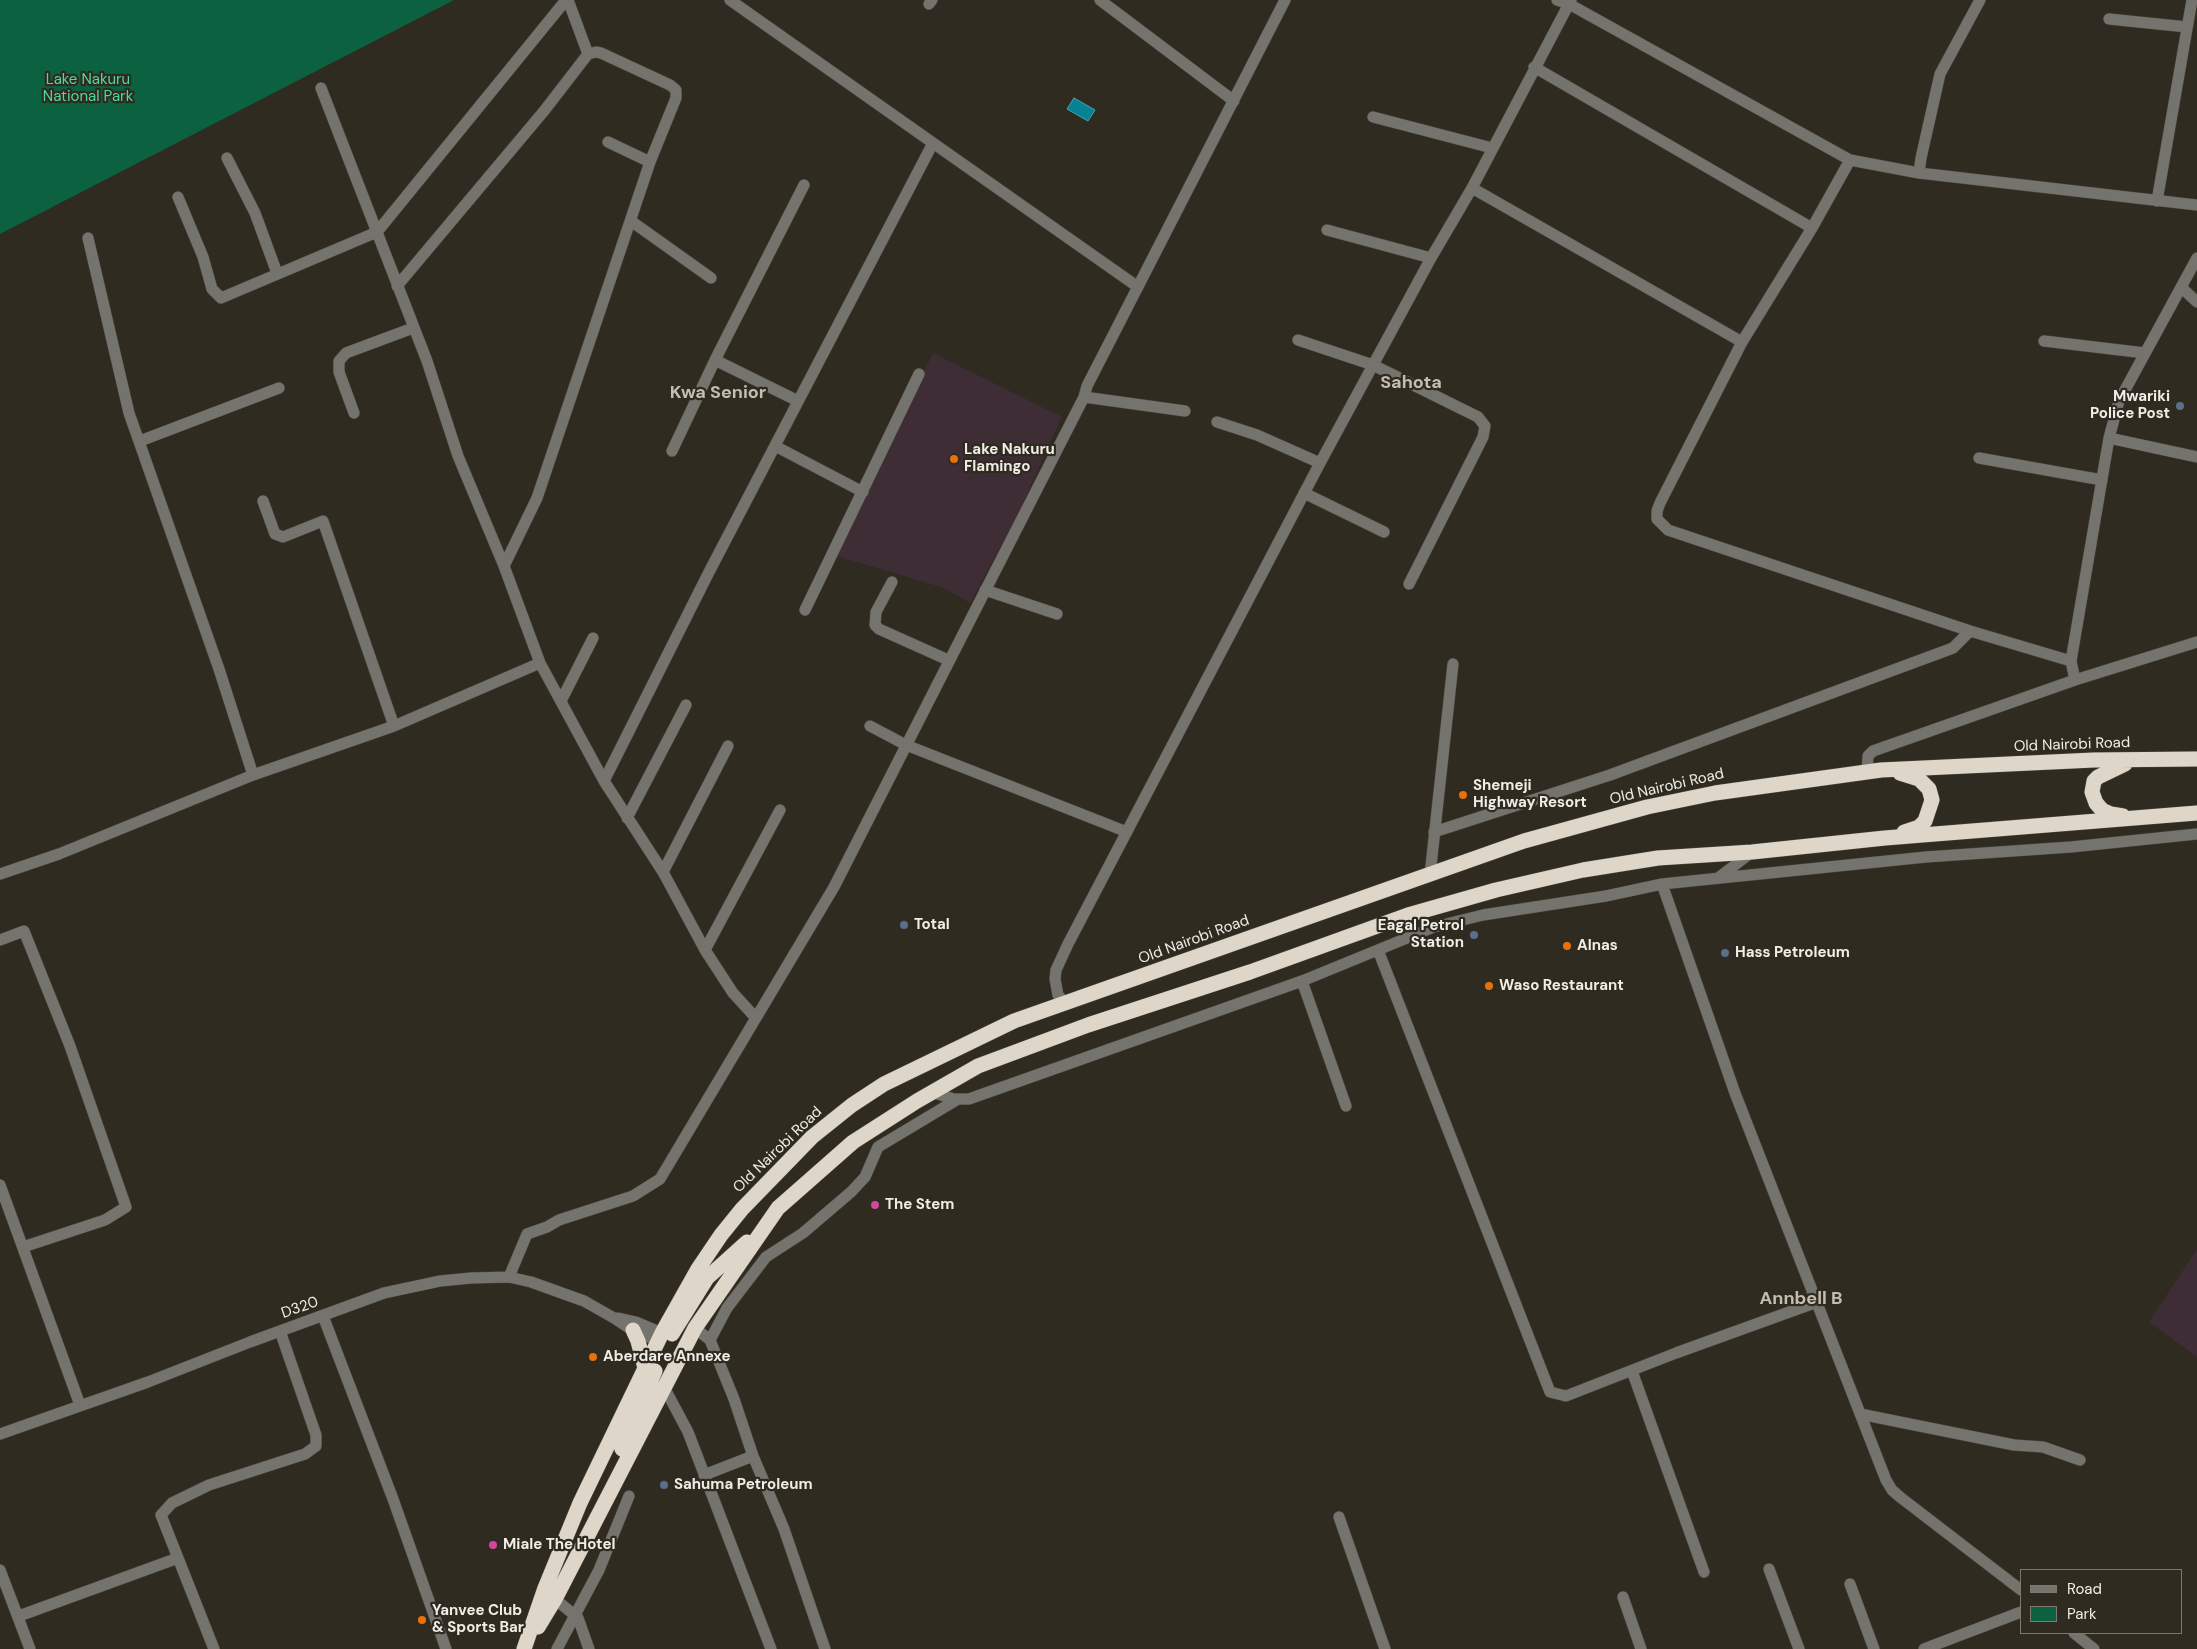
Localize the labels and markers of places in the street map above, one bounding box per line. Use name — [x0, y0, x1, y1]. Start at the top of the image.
place label: Mwariki Police Post — [2090, 388, 2170, 423]
marker: Mwariki Police Post — [2174, 400, 2186, 412]
place label: Lake Nakuru Flamingo — [964, 441, 1055, 476]
marker: Lake Nakuru Flamingo — [948, 453, 960, 465]
place label: Shemeji Highway Resort — [1473, 777, 1587, 812]
marker: Shemeji Highway Resort — [1457, 789, 1469, 801]
place label: Total — [914, 916, 950, 934]
place label: Eagal Petrol Station — [1378, 917, 1464, 952]
marker: Total — [898, 919, 910, 931]
marker: Eagal Petrol Station — [1468, 929, 1480, 941]
place label: Alnas — [1577, 937, 1618, 955]
marker: Alnas — [1561, 940, 1573, 952]
place label: Hass Petroleum — [1735, 944, 1850, 962]
marker: Hass Petroleum — [1719, 947, 1731, 959]
place label: Waso Restaurant — [1499, 977, 1624, 995]
marker: Waso Restaurant — [1483, 980, 1495, 992]
place label: The Stem — [885, 1196, 954, 1214]
marker: The Stem — [869, 1199, 881, 1211]
place label: Aberdare Annexe — [603, 1348, 731, 1366]
marker: Aberdare Annexe — [587, 1351, 599, 1363]
place label: Sahuma Petroleum — [674, 1476, 813, 1494]
marker: Sahuma Petroleum — [658, 1479, 670, 1491]
place label: Miale The Hotel — [503, 1536, 615, 1554]
marker: Miale The Hotel — [487, 1539, 499, 1551]
place label: Yanvee Club & Sports Bar — [432, 1602, 524, 1637]
marker: Yanvee Club & Sports Bar — [416, 1614, 428, 1626]

